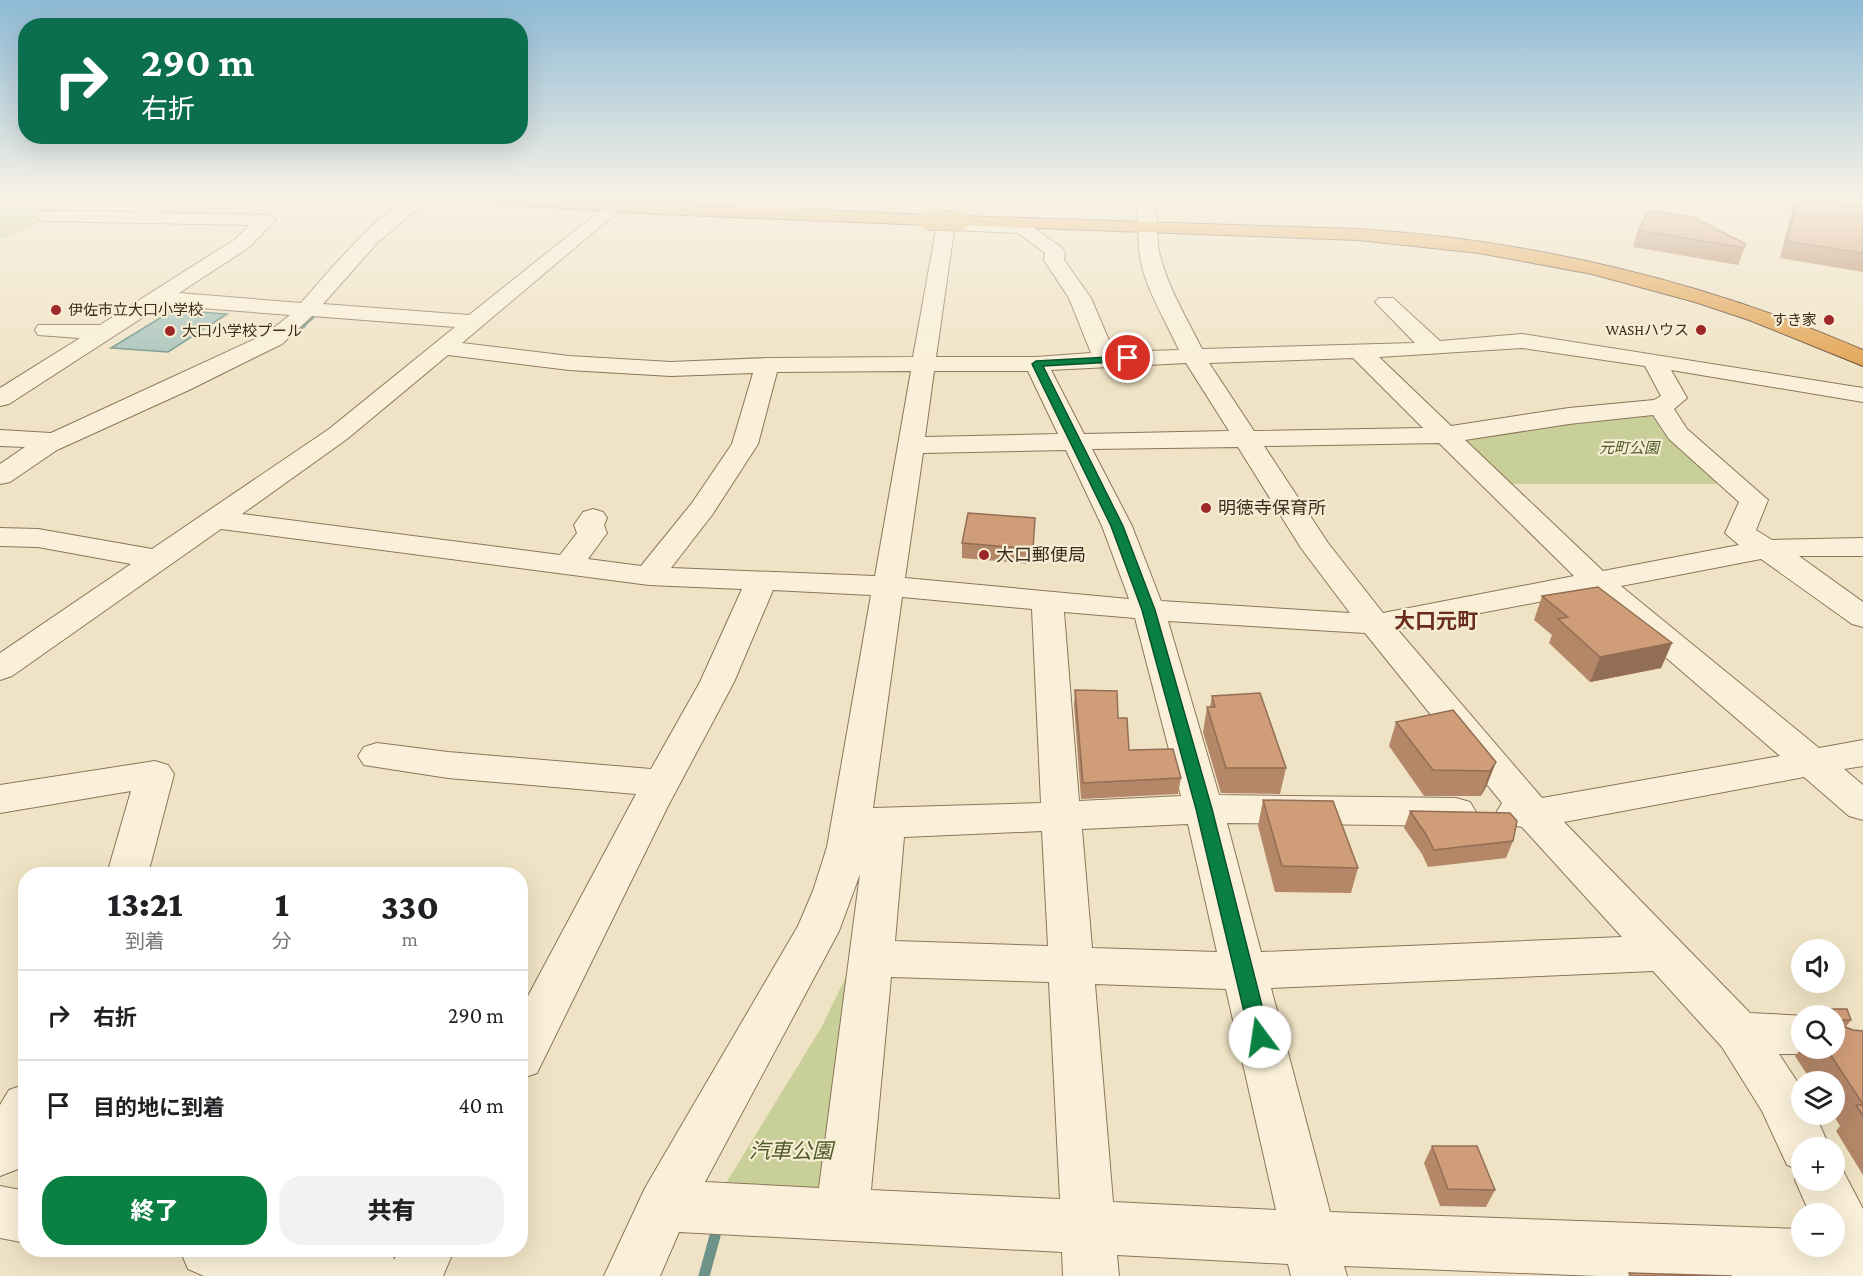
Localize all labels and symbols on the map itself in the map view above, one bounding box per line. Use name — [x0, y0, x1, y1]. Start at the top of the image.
place label: 伊佐市立大口小学校 — [68, 302, 203, 318]
marker: 伊佐市立大口小学校 — [49, 303, 63, 317]
place label: すき家 — [1772, 312, 1817, 328]
marker: すき家 — [1822, 313, 1836, 327]
place label: WASHハウス — [1605, 322, 1689, 338]
place label: 大口小学校プール — [182, 323, 302, 339]
marker: WASHハウス — [1694, 323, 1708, 337]
marker: 大口小学校プール — [163, 324, 177, 338]
pin — [1102, 332, 1153, 383]
park label: 元町公園 — [1599, 440, 1661, 456]
place label: 明徳寺保育所 — [1218, 498, 1326, 518]
marker: 明徳寺保育所 — [1199, 501, 1213, 515]
place label: 大口郵便局 — [996, 545, 1086, 565]
marker: 大口郵便局 — [977, 548, 991, 562]
district label: 大口元町 — [1394, 609, 1478, 633]
position arrow — [1228, 1005, 1292, 1069]
park label: 汽車公園 — [749, 1139, 836, 1163]

